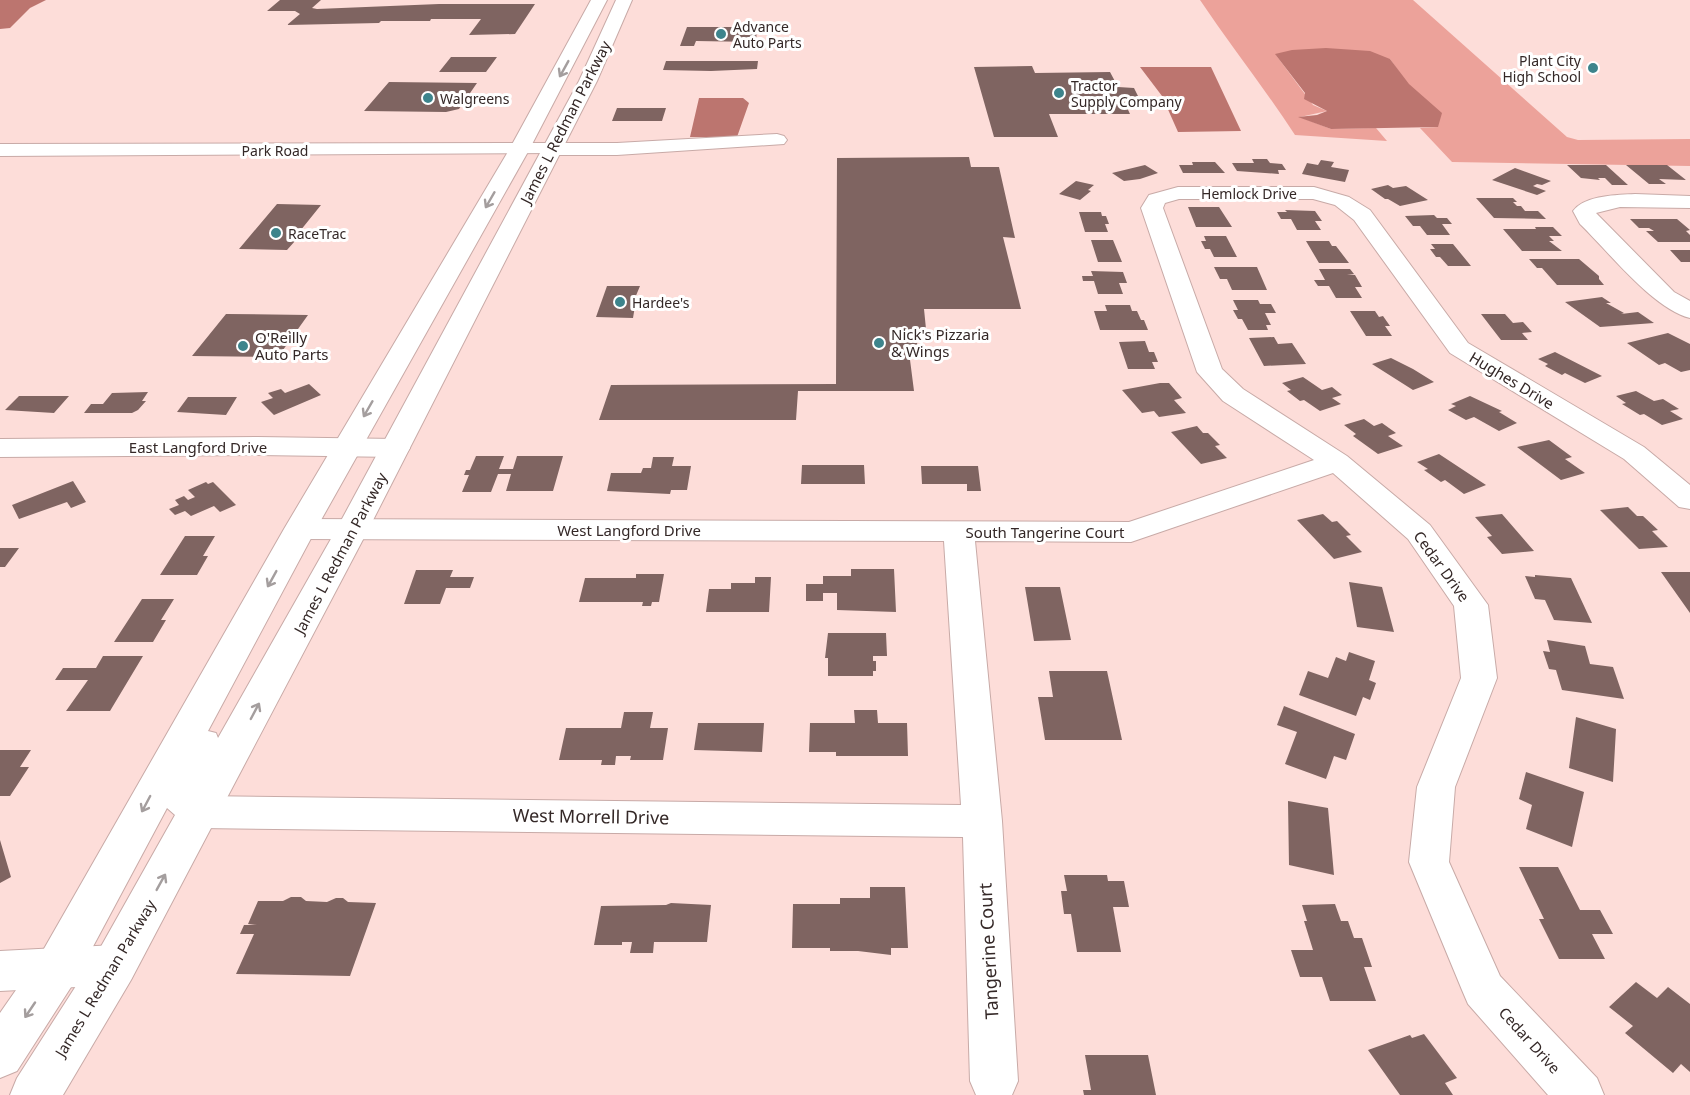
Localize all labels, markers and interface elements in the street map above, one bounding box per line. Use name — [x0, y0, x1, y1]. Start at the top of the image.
place label: Advance Auto Parts — [733, 17, 802, 52]
marker: Advance Auto Parts — [714, 27, 728, 41]
street label: James L Redman Parkway — [514, 37, 615, 209]
place label: Plant City High School — [1503, 51, 1582, 86]
one-way arrow — [558, 59, 569, 77]
marker: Plant City High School — [1586, 61, 1600, 75]
place label: Tractor Supply Company — [1071, 76, 1182, 111]
marker: Tractor Supply Company — [1052, 86, 1066, 100]
place label: Walgreens — [440, 89, 510, 108]
marker: Walgreens — [421, 91, 435, 105]
street label: Park Road — [242, 141, 308, 160]
street label: Hemlock Drive — [1201, 184, 1297, 203]
one-way arrow — [483, 192, 495, 209]
place label: RaceTrac — [288, 224, 347, 243]
marker: RaceTrac — [269, 226, 283, 240]
place label: Hardee's — [632, 293, 690, 312]
marker: Hardee's — [613, 295, 627, 309]
place label: Nick's Pizzaria & Wings — [891, 324, 989, 361]
place label: O'Reilly Auto Parts — [255, 327, 329, 364]
marker: Nick's Pizzaria & Wings — [872, 336, 886, 350]
marker: O'Reilly Auto Parts — [236, 339, 250, 353]
street label: Hughes Drive — [1466, 347, 1558, 413]
one-way arrow — [362, 400, 374, 417]
street label: East Langford Drive — [129, 437, 267, 457]
street label: James L Redman Parkway — [288, 469, 391, 639]
street label: West Langford Drive — [557, 520, 701, 540]
street label: South Tangerine Court — [966, 522, 1125, 542]
street label: Cedar Drive — [1410, 527, 1474, 605]
one-way arrow — [266, 570, 278, 587]
one-way arrow — [249, 703, 261, 720]
one-way arrow — [140, 795, 152, 812]
street label: West Morrell Drive — [512, 803, 670, 829]
one-way arrow — [155, 874, 167, 891]
street label: Tangerine Court — [972, 882, 1004, 1020]
street label: James L Redman Parkway — [49, 895, 160, 1062]
one-way arrow — [24, 1001, 36, 1018]
street label: Cedar Drive — [1495, 1003, 1565, 1077]

